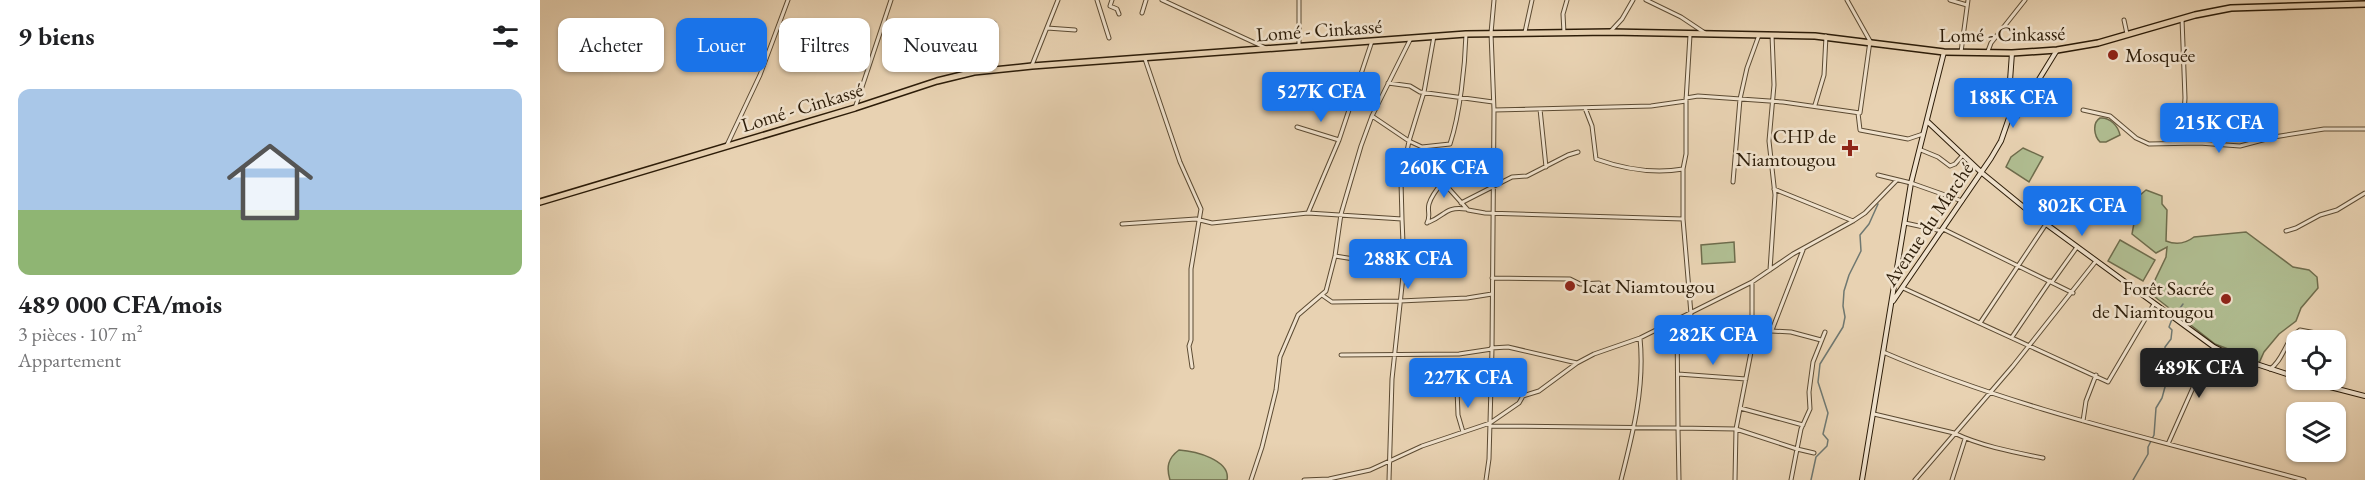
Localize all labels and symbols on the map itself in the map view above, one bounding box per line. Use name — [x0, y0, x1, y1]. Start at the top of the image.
street label: Lomé - Cinkassé — [1255, 13, 1383, 47]
street label: Lomé - Cinkassé — [1939, 20, 2065, 48]
place label: Mosquée — [2125, 42, 2196, 68]
marker: Mosquée — [2106, 48, 2120, 62]
pin: 527K CFA — [1259, 72, 1383, 123]
street label: Lomé - Cinkassé — [738, 76, 866, 138]
pin: 188K CFA — [1951, 78, 2075, 129]
pin: 215K CFA — [2157, 103, 2281, 154]
place label: CHP de Niamtougou — [1736, 123, 1836, 172]
marker: CHP de Niamtougou — [1841, 139, 1859, 157]
pin: 260K CFA — [1382, 148, 1506, 199]
street label: Avenue du Marché — [1876, 157, 1979, 292]
pin: 802K CFA — [2020, 186, 2144, 237]
pin: 288K CFA — [1346, 239, 1470, 290]
place label: Icat Niamtougou — [1582, 273, 1715, 299]
place label: Forêt Sacrée de Niamtougou — [2092, 275, 2214, 324]
marker: Icat Niamtougou — [1563, 279, 1577, 293]
marker: Forêt Sacrée de Niamtougou — [2219, 292, 2233, 306]
pin: 282K CFA — [1651, 315, 1775, 366]
pin: 489K CFA — [2137, 348, 2261, 399]
pin: 227K CFA — [1406, 358, 1530, 409]

